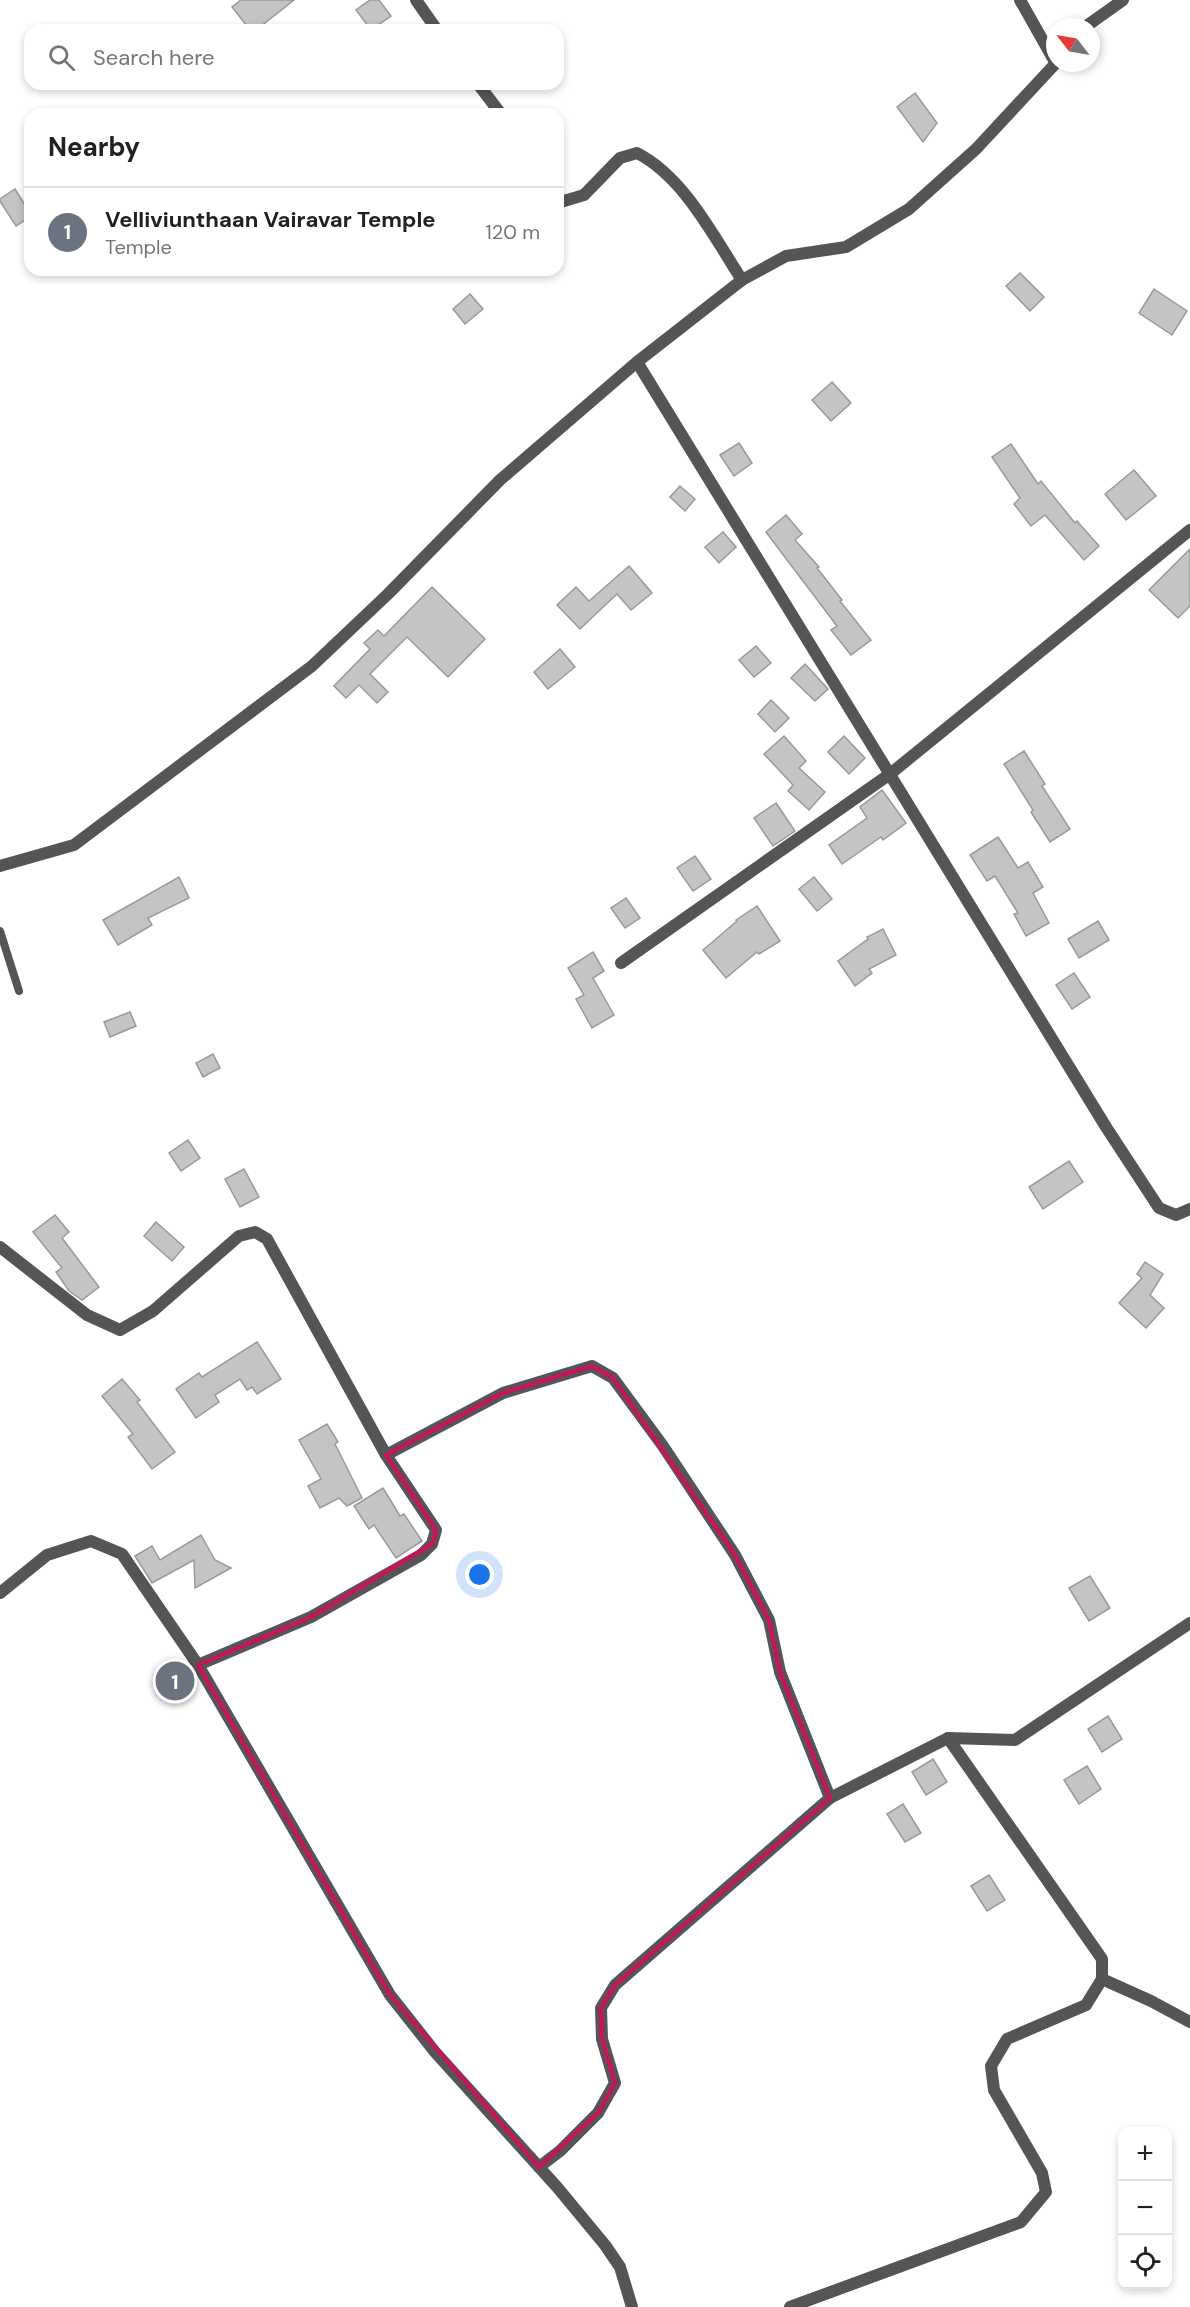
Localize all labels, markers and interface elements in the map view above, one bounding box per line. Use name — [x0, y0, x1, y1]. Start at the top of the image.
north arrow — [1046, 18, 1100, 72]
search box — [24, 24, 564, 90]
icon: search — [45, 41, 78, 74]
text: Search here — [93, 43, 214, 72]
text: Nearby — [48, 130, 140, 164]
text: Velliviunthaan Vairavar Temple — [105, 205, 436, 234]
text: 1 — [64, 219, 71, 245]
text: 120 m — [486, 219, 540, 245]
text: Temple — [105, 234, 172, 260]
your location — [465, 1560, 494, 1589]
pin: 1 — [156, 1658, 195, 1704]
map controls — [1118, 2127, 1172, 2289]
button: + — [1118, 2127, 1172, 2181]
button: − — [1118, 2181, 1172, 2235]
button: locate — [1118, 2235, 1172, 2289]

